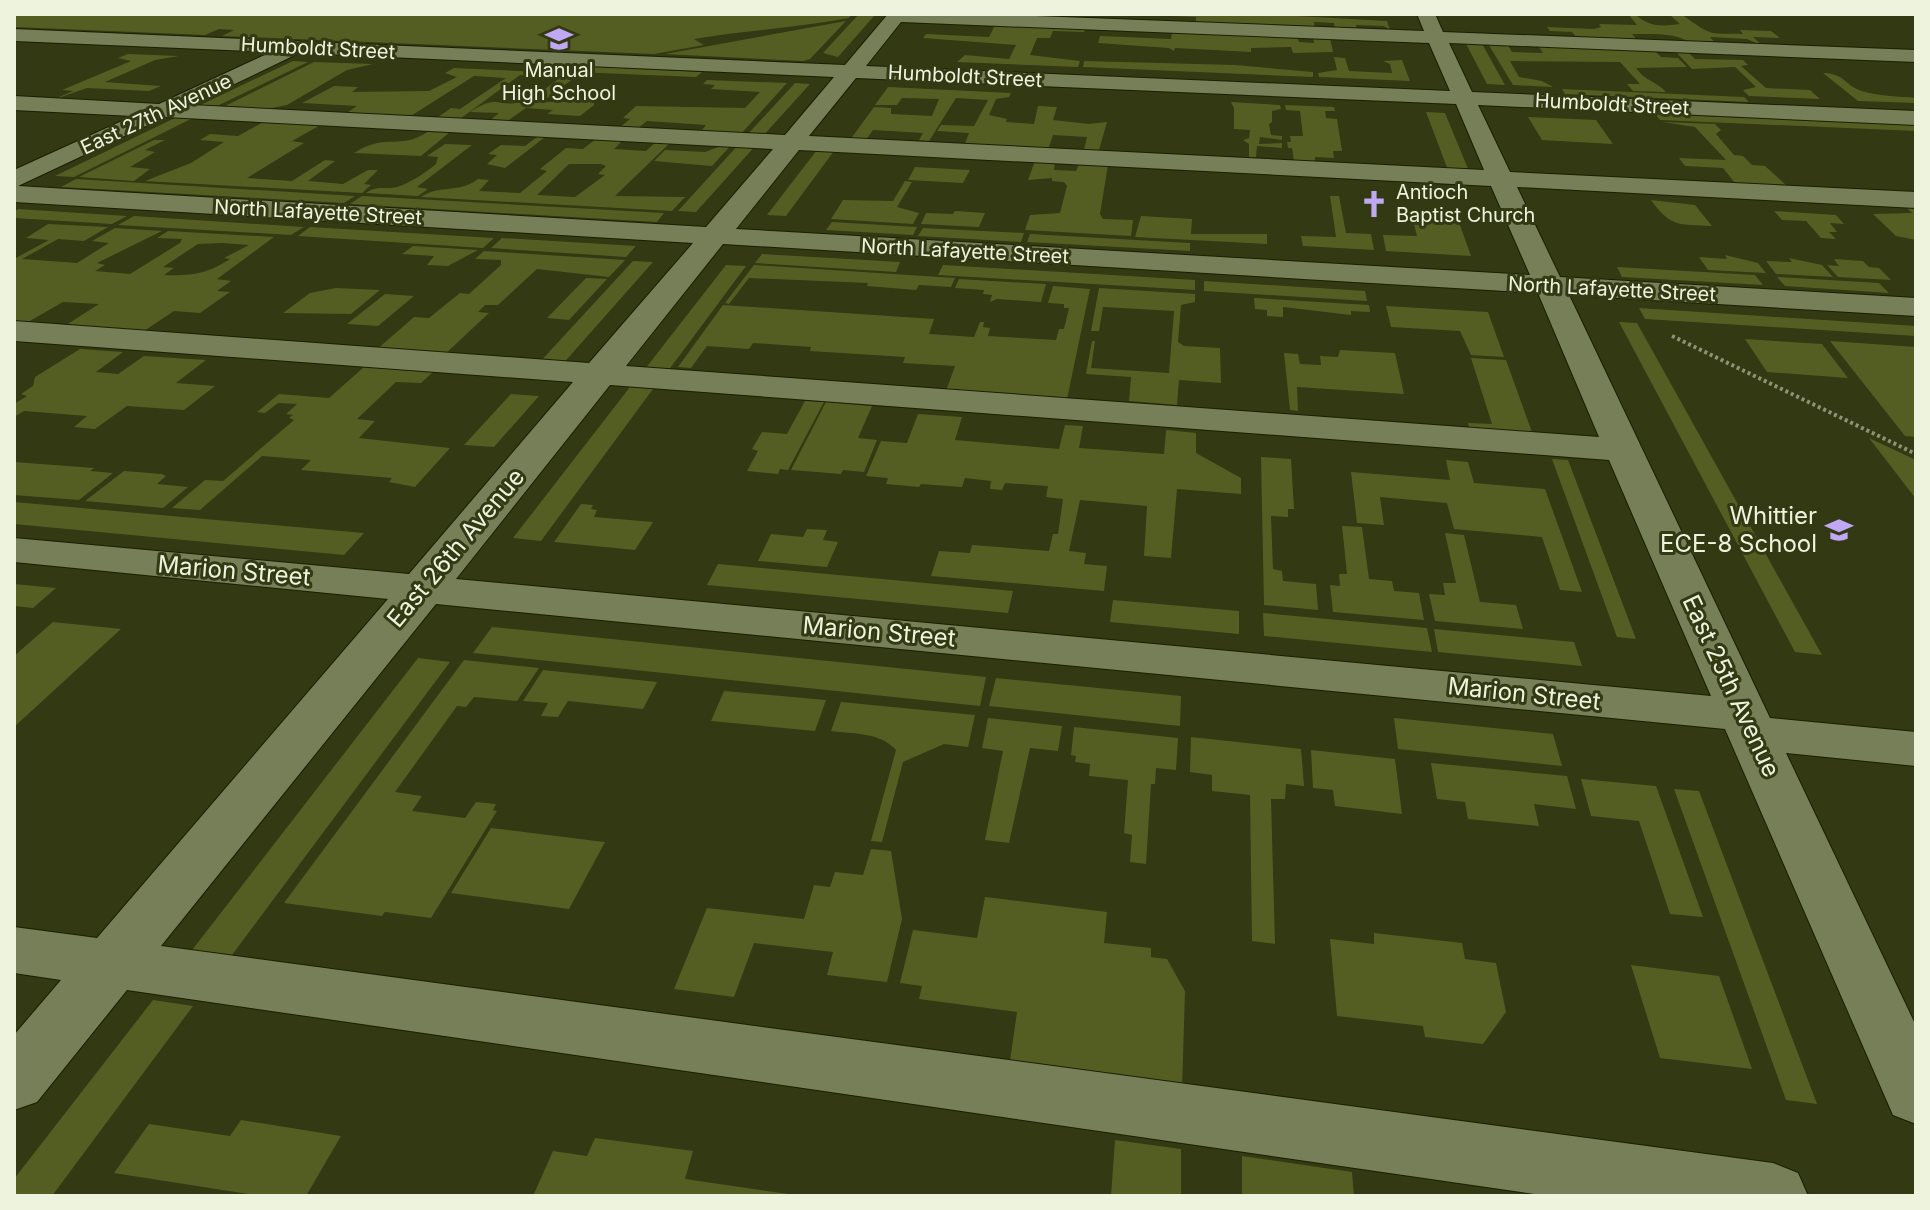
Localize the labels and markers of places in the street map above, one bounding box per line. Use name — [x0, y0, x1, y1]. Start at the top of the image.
school or university icon: Manual High School — [544, 24, 574, 54]
place label: Manual High School — [502, 58, 616, 105]
place label: Antioch Baptist Church — [1396, 180, 1535, 227]
church icon: Antioch Baptist Church — [1359, 189, 1389, 219]
place label: Whittier ECE-8 School — [1660, 501, 1817, 558]
school or university icon: Whittier ECE-8 School — [1824, 515, 1854, 545]

